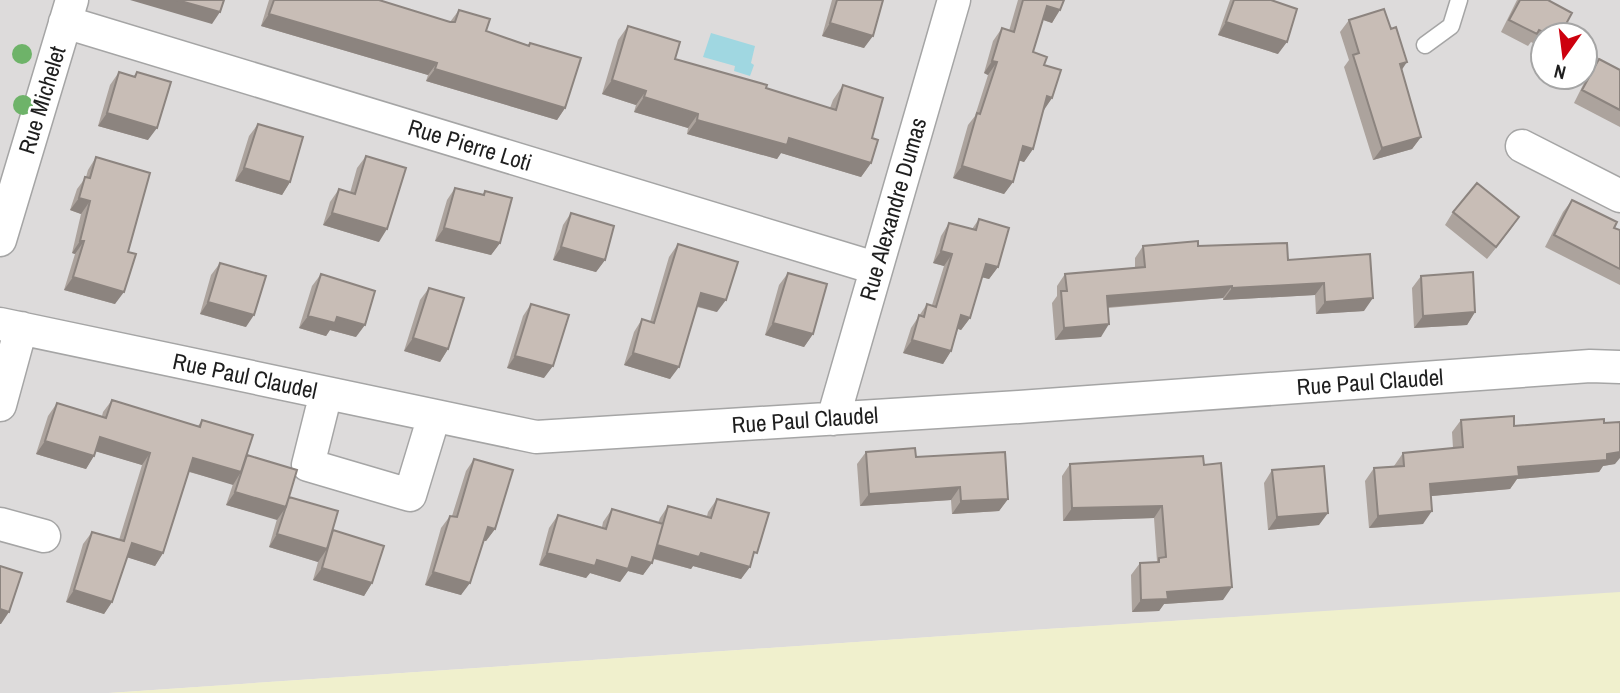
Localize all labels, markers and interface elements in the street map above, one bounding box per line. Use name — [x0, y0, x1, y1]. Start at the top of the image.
north arrow — [1529, 21, 1599, 91]
street label: Rue Michelet — [10, 42, 73, 158]
text: N — [1551, 59, 1568, 86]
street label: Rue Pierre Loti — [404, 111, 536, 178]
street label: Rue Alexandre Dumas — [852, 114, 933, 304]
street label: Rue Paul Claudel — [170, 345, 320, 406]
street label: Rue Paul Claudel — [1296, 361, 1444, 402]
street label: Rue Paul Claudel — [731, 399, 879, 440]

